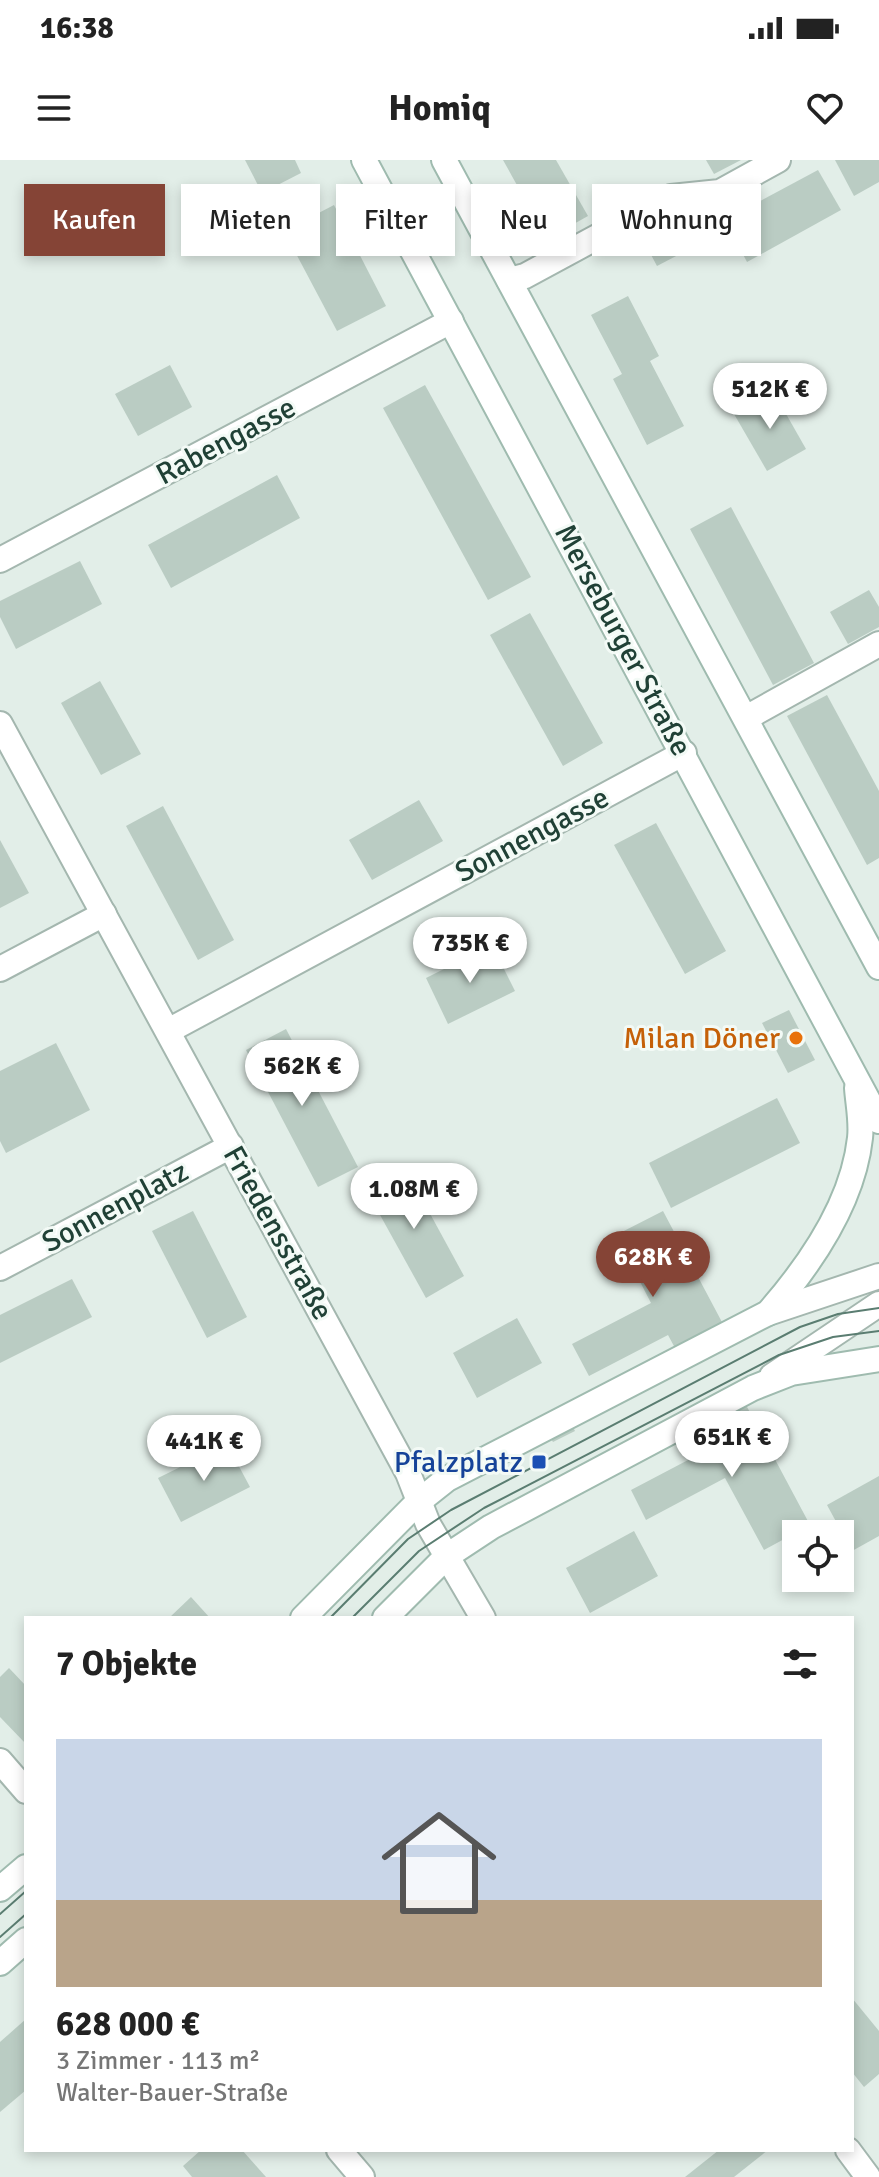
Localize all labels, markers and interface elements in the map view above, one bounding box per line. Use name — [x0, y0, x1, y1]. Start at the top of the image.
text: 16:38 — [40, 10, 114, 47]
icon: menu — [32, 86, 76, 130]
text: Homiq — [388, 86, 491, 131]
icon: heart — [803, 86, 847, 130]
chip: Kaufen — [24, 184, 165, 256]
chip: Mieten — [181, 184, 320, 256]
chip: Filter — [336, 184, 455, 256]
chip: Neu — [471, 184, 576, 256]
chip: Wohnung — [592, 184, 761, 256]
pin: 512K € — [705, 363, 835, 431]
text: 512K € — [731, 373, 809, 405]
street label: Rabengasse — [150, 389, 302, 493]
street label: Merseburger Straße — [546, 518, 700, 762]
street label: Sonnengasse — [449, 779, 615, 891]
pin: 735K € — [405, 917, 535, 985]
text: 735K € — [431, 927, 509, 959]
place label: Milan Döner — [623, 1020, 780, 1057]
marker: Milan Döner — [787, 1029, 805, 1047]
pin: 562K € — [237, 1040, 367, 1108]
text: 562K € — [263, 1050, 341, 1082]
street label: Friedensstraße — [215, 1139, 341, 1327]
street label: Sonnenplatz — [36, 1153, 194, 1261]
pin: 1.08M € — [340, 1163, 488, 1231]
text: 1.08M € — [368, 1173, 460, 1205]
pin: 628K € — [588, 1231, 718, 1299]
text: 628K € — [614, 1241, 692, 1273]
pin: 651K € — [667, 1411, 797, 1479]
pin: 441K € — [139, 1415, 269, 1483]
text: 651K € — [693, 1421, 771, 1453]
text: 441K € — [165, 1425, 243, 1457]
place label: Pfalzplatz — [394, 1444, 523, 1481]
marker: Pfalzplatz — [530, 1453, 548, 1471]
map controls — [782, 1520, 854, 1592]
button: locate — [782, 1520, 854, 1592]
icon: filters — [778, 1642, 822, 1686]
text: 7 Objekte — [56, 1643, 197, 1685]
icon: home — [367, 1791, 511, 1935]
text: 628 000 € — [56, 2003, 199, 2045]
text: 3 Zimmer · 113 m² — [56, 2045, 260, 2077]
text: Walter-Bauer-Straße — [56, 2077, 288, 2109]

